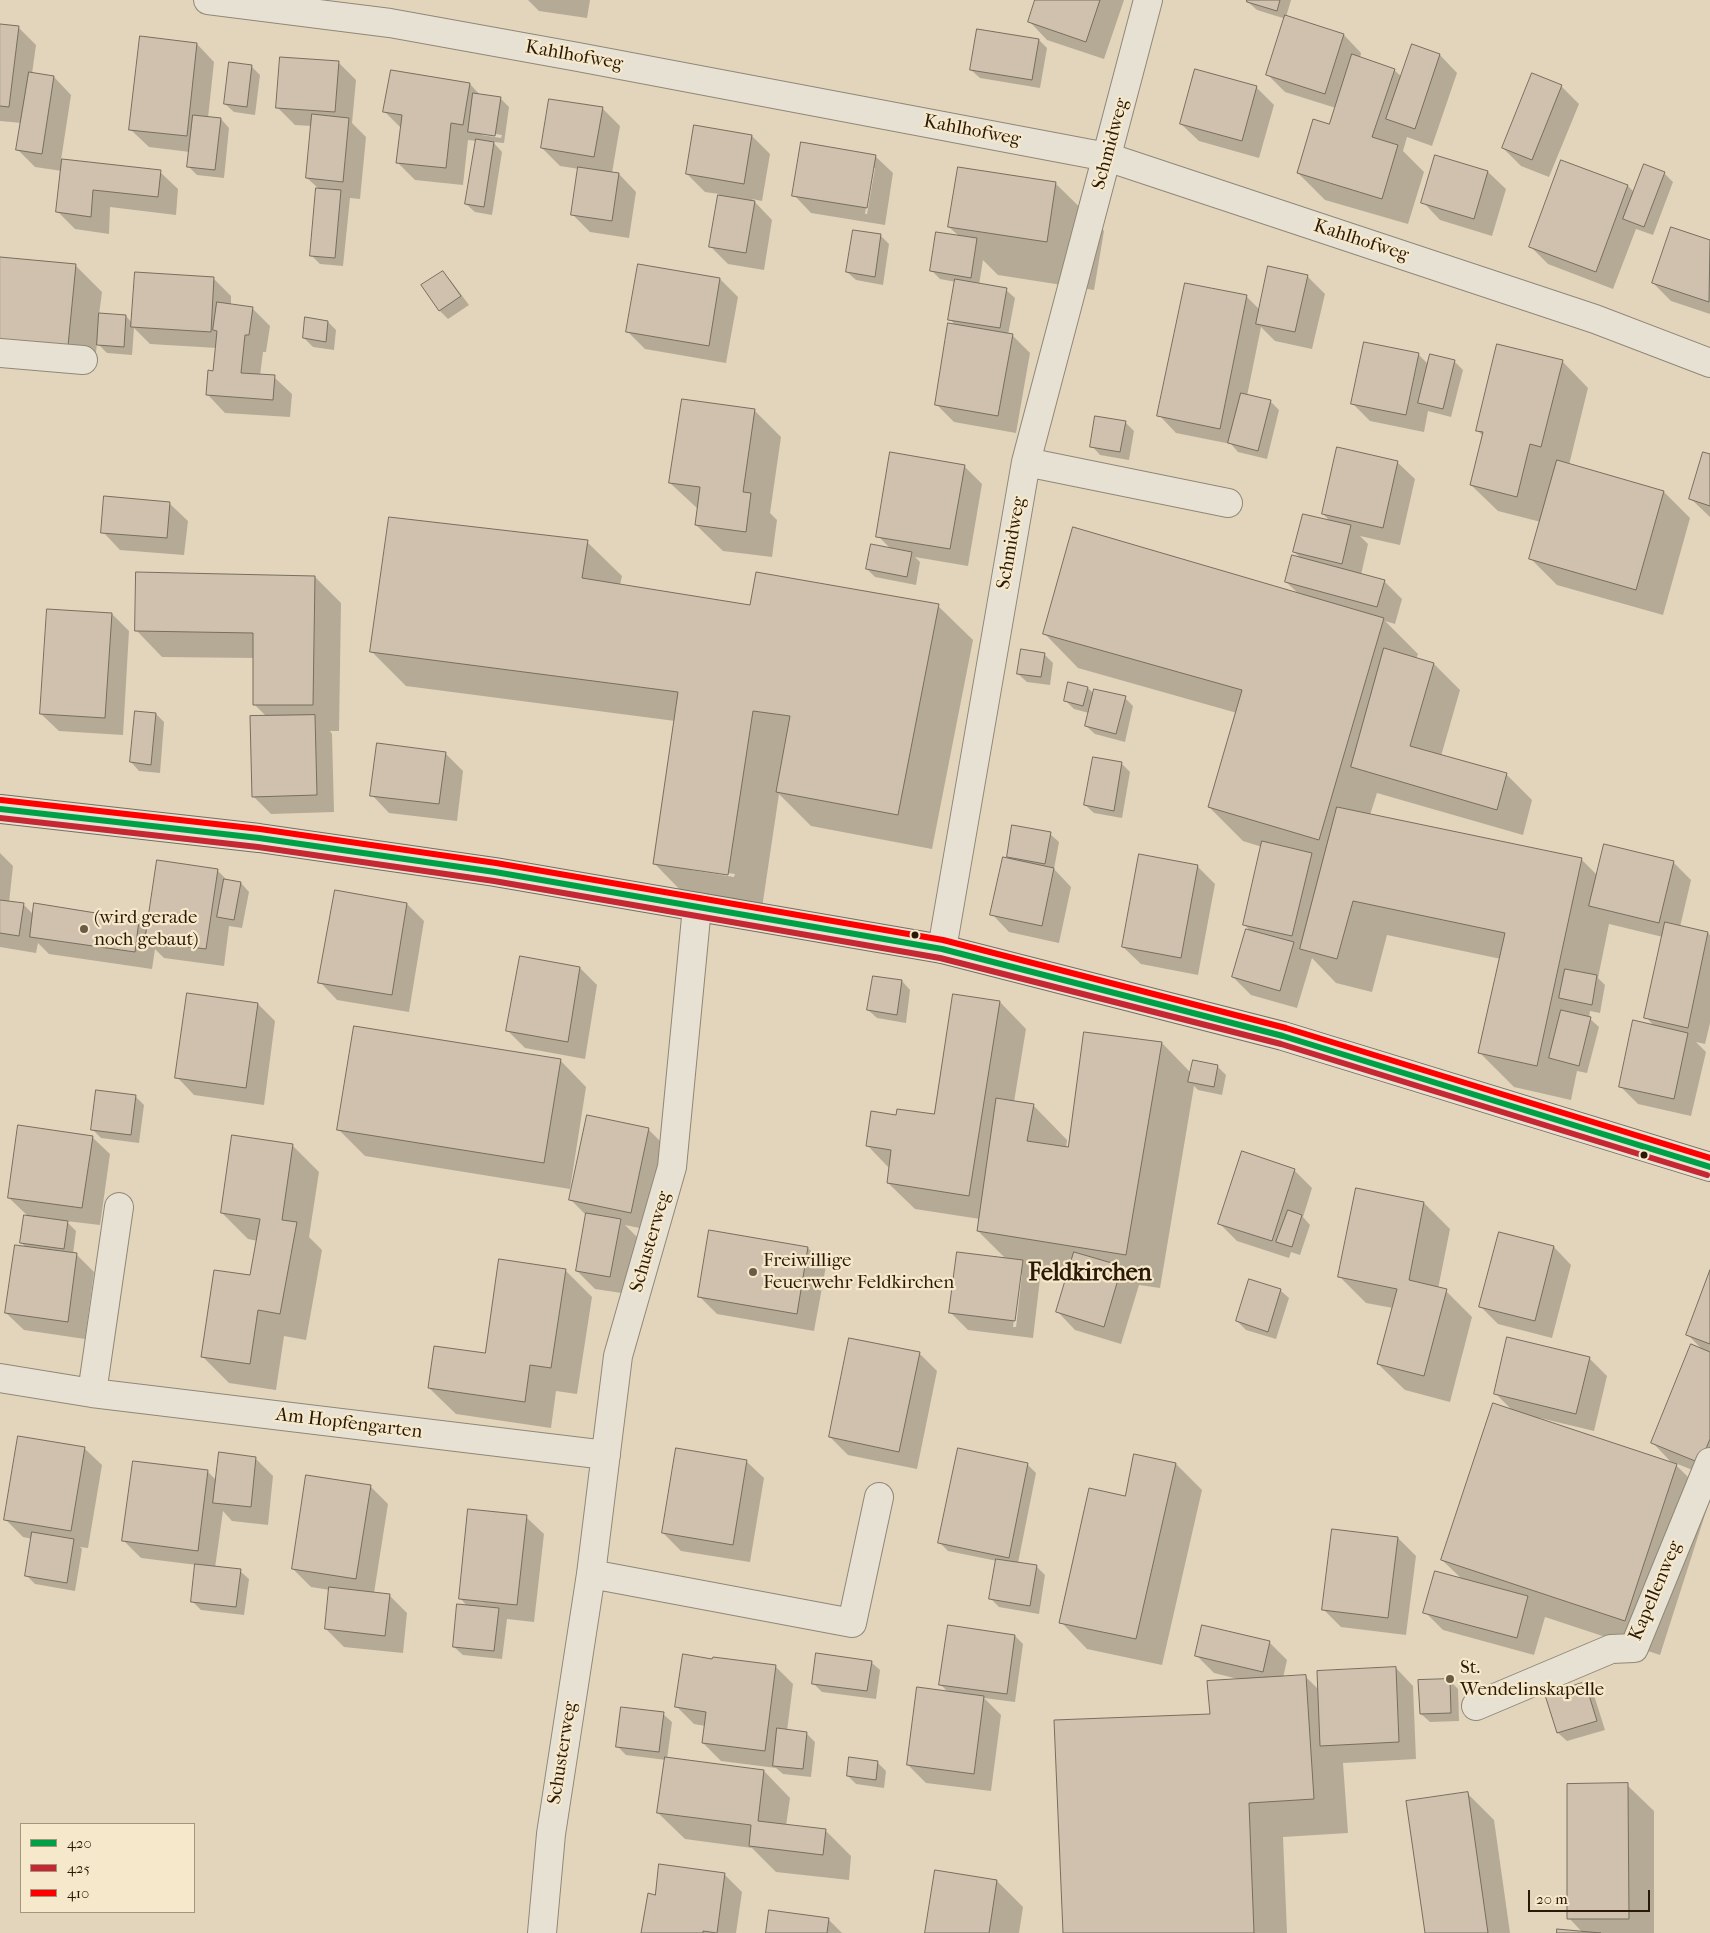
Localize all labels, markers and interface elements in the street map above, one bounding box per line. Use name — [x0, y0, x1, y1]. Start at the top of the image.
street label: Kahlhofweg — [523, 36, 625, 76]
street label: Schmidweg — [1088, 96, 1134, 192]
street label: Kahlhofweg — [921, 110, 1023, 152]
street label: Kahlhofweg — [1311, 215, 1411, 267]
street label: Schmidweg — [993, 495, 1031, 591]
place label: (wird gerade noch gebaut) — [94, 907, 199, 951]
marker: (wird gerade noch gebaut) — [78, 923, 90, 935]
unlabelled marker — [910, 930, 920, 940]
unlabelled marker — [1639, 1150, 1649, 1160]
street label: Schusterweg — [626, 1189, 676, 1295]
place label: Freiwillige Feuerwehr Feldkirchen — [763, 1250, 954, 1294]
district label: Feldkirchen — [1028, 1260, 1152, 1288]
marker: Freiwillige Feuerwehr Feldkirchen — [747, 1266, 759, 1278]
street label: Am Hopfengarten — [274, 1404, 424, 1444]
street label: Kapellenweg — [1625, 1538, 1687, 1644]
place label: St. Wendelinskapelle — [1460, 1657, 1604, 1701]
marker: St. Wendelinskapelle — [1444, 1673, 1456, 1685]
street label: Schusterweg — [544, 1700, 582, 1806]
legend — [20, 1823, 195, 1913]
text: 420 — [67, 1834, 92, 1852]
text: 425 — [67, 1859, 90, 1877]
scale bar — [1530, 1880, 1652, 1912]
text: 410 — [67, 1884, 89, 1902]
text: 20 m — [1536, 1890, 1568, 1908]

